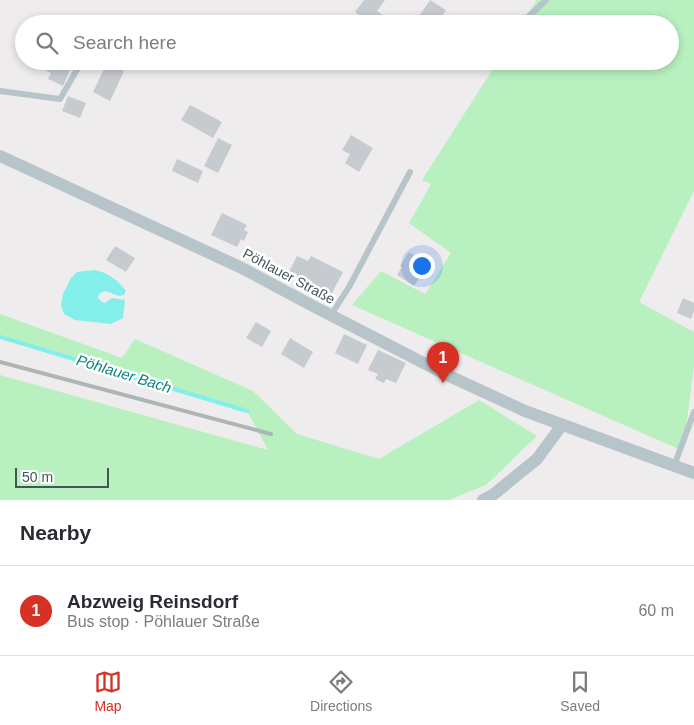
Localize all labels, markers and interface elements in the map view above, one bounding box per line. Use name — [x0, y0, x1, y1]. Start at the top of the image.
search box — [15, 15, 679, 70]
icon: search — [33, 29, 61, 57]
text: Search here — [73, 32, 177, 53]
street label: Pöhlauer Straße — [240, 245, 338, 307]
your location — [409, 253, 435, 279]
pin: 1 — [427, 342, 459, 383]
water label: Pöhlauer Bach — [75, 351, 174, 396]
scale bar — [15, 465, 109, 488]
text: 50 m — [22, 469, 53, 485]
text: Nearby — [20, 521, 91, 544]
text: Abzweig Reinsdorf — [67, 591, 238, 612]
text: 1 — [32, 602, 40, 619]
text: 60 m — [638, 602, 674, 619]
text: Bus stop · Pöhlauer Straße — [67, 613, 260, 630]
tab: Map — [94, 668, 122, 714]
tab: Directions — [310, 668, 372, 714]
tab: Saved — [560, 668, 600, 714]

